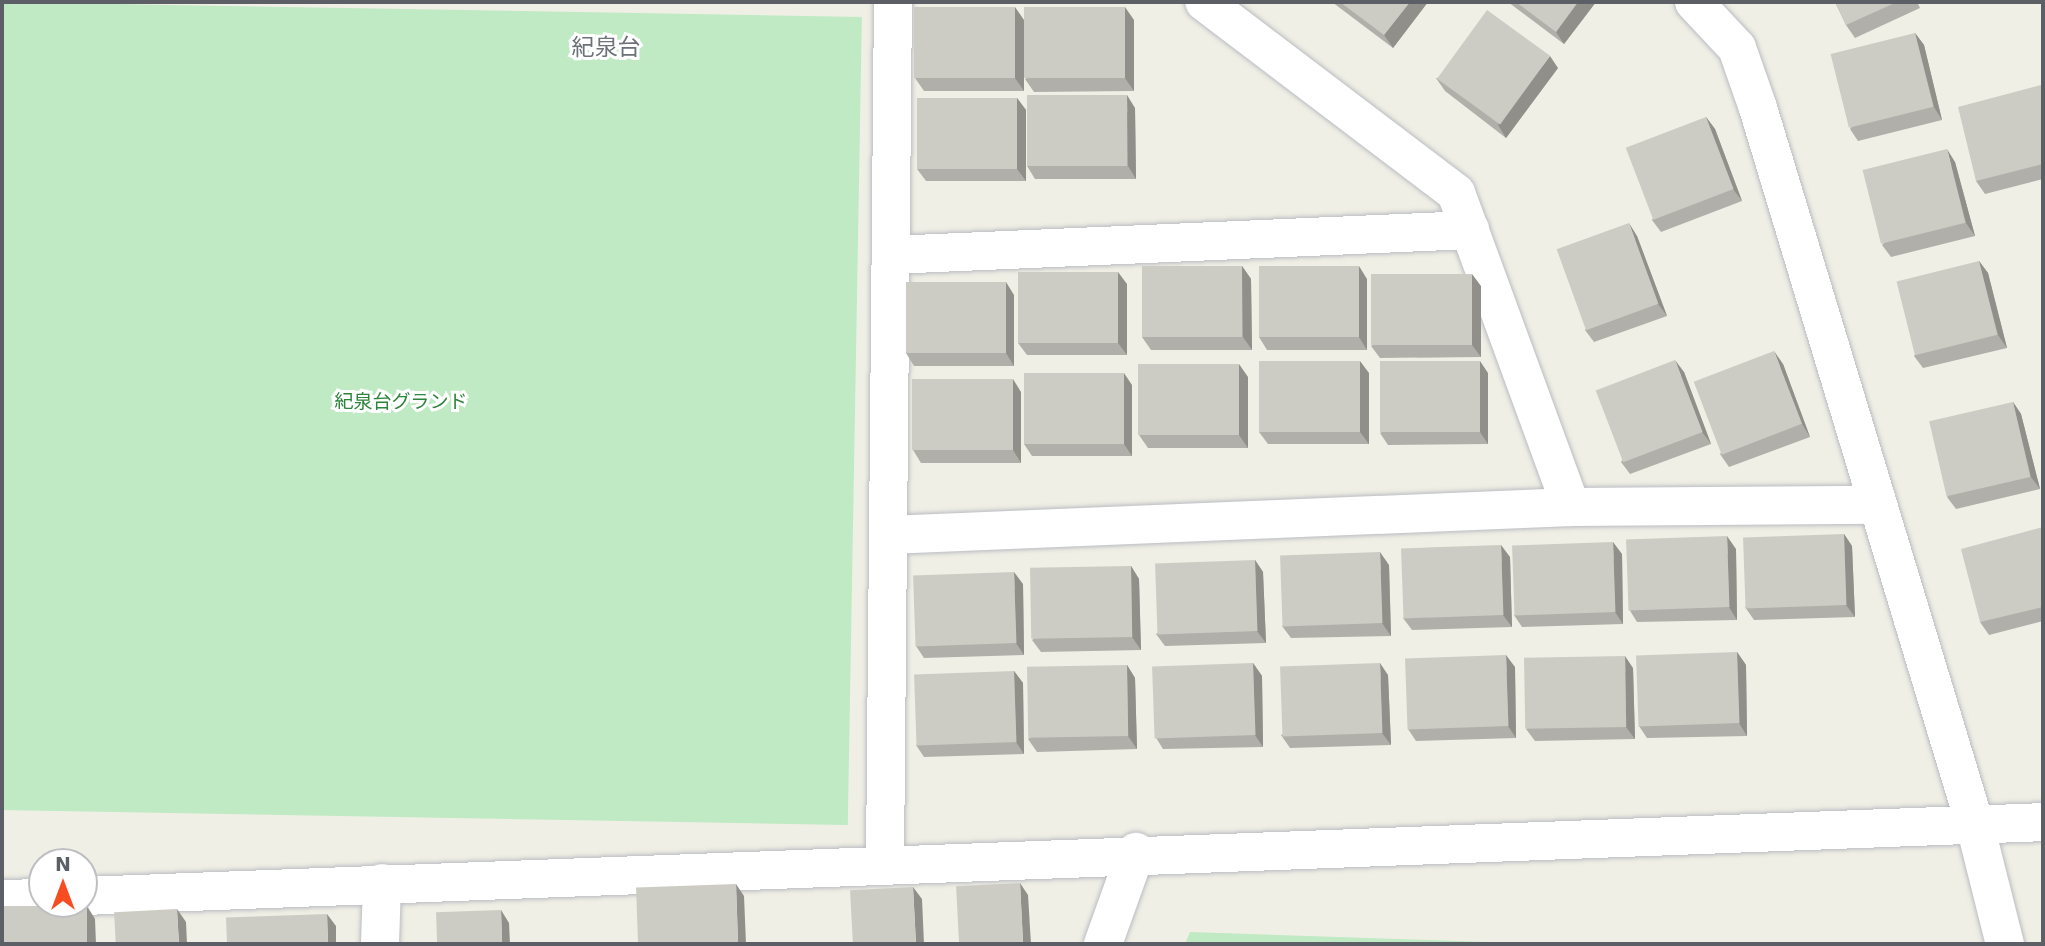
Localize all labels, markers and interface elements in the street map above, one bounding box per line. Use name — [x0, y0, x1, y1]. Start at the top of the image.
district label: 紀泉台 — [572, 33, 640, 61]
park label: 紀泉台グランド — [335, 391, 467, 413]
north arrow — [28, 848, 98, 918]
text: N — [55, 853, 71, 875]

